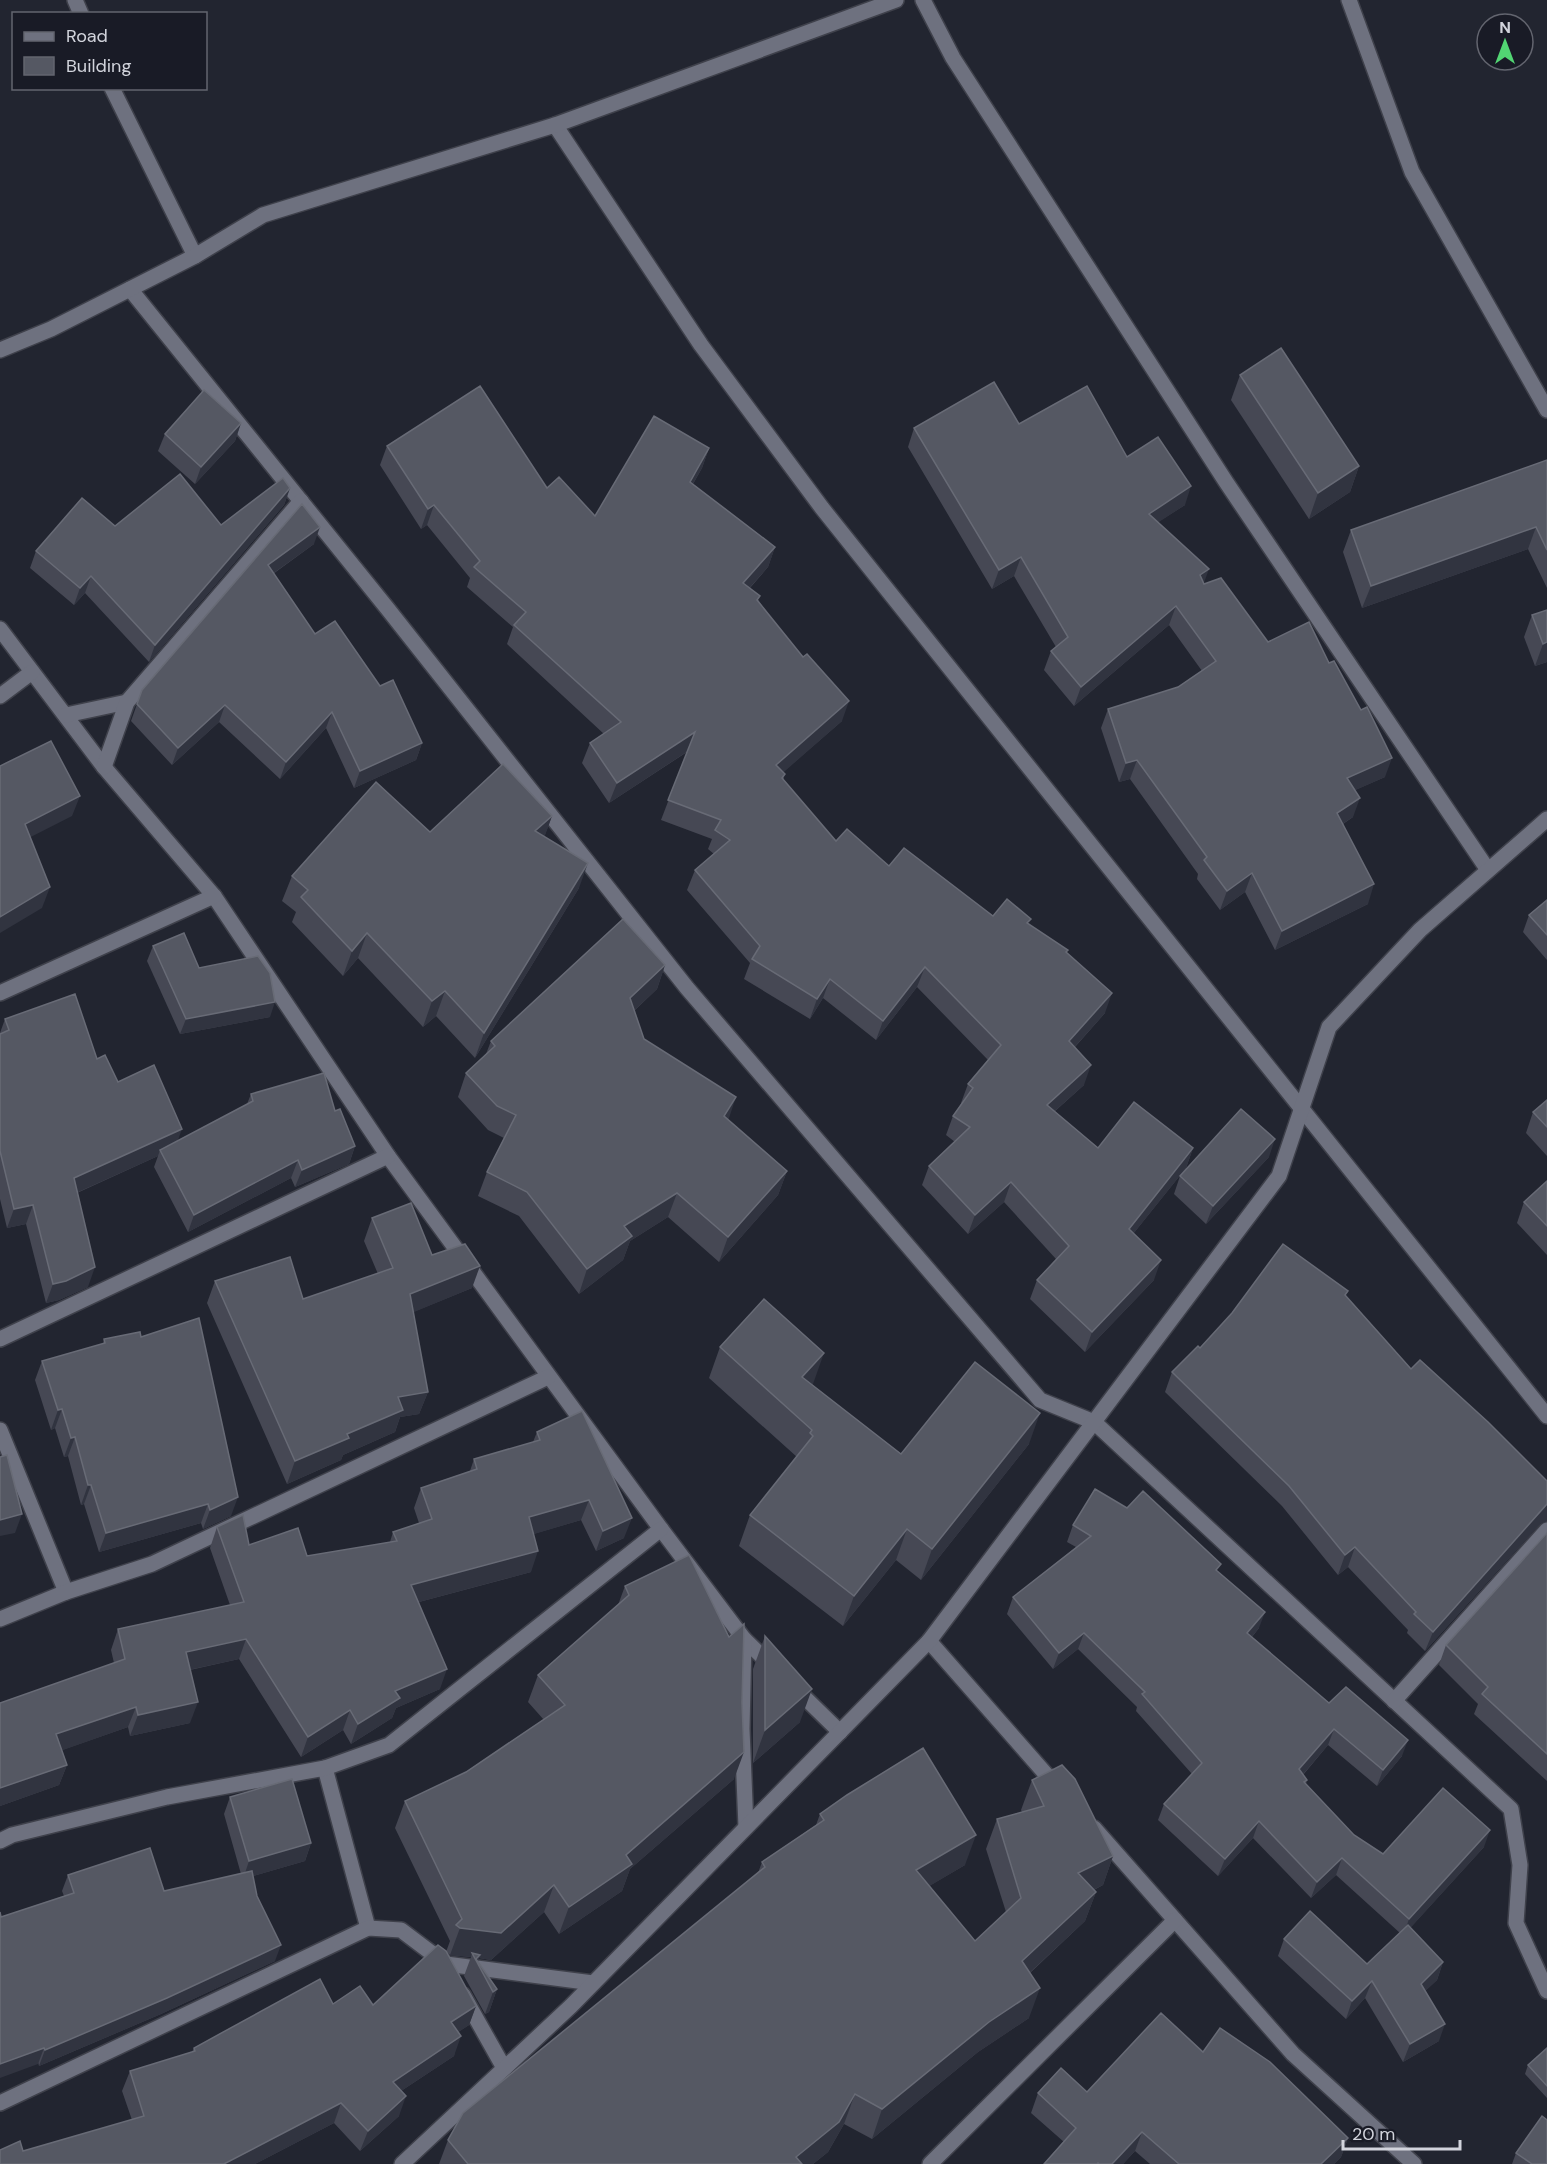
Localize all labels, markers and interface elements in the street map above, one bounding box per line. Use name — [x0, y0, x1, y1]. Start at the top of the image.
legend — [12, 12, 207, 90]
north arrow — [1475, 12, 1535, 72]
text: N — [1499, 17, 1511, 38]
text: Road — [66, 24, 108, 48]
text: Building — [66, 54, 131, 78]
scale bar — [1343, 2113, 1460, 2151]
text: 20 m — [1352, 2122, 1395, 2146]

